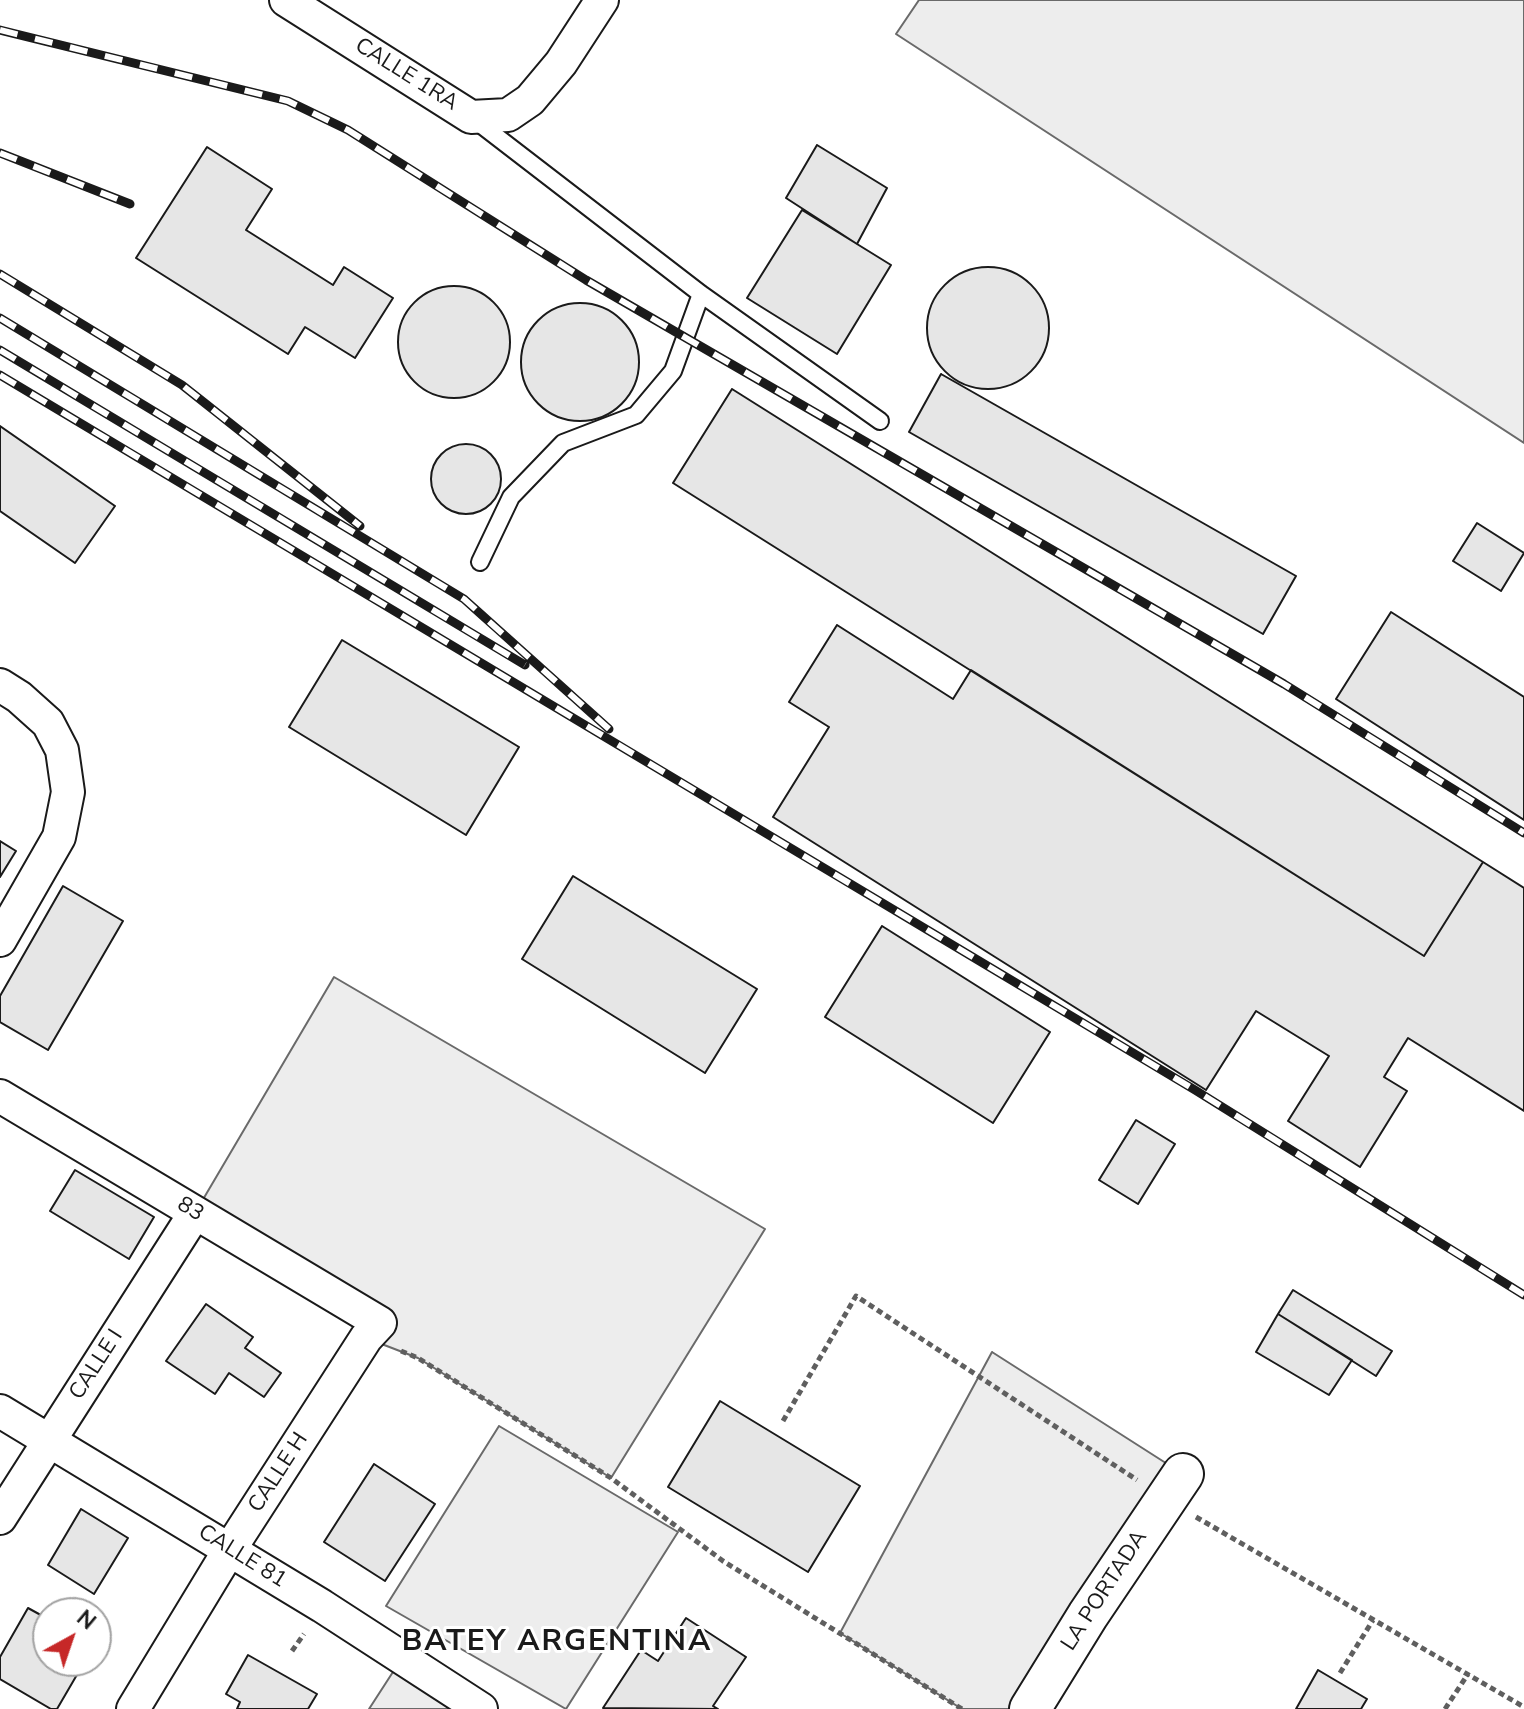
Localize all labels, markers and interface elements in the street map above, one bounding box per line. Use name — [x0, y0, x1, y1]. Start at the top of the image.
street label: CALLE 1RA — [350, 33, 462, 117]
street label: 83 — [172, 1192, 208, 1228]
street label: CALLE I — [65, 1325, 129, 1405]
street label: CALLE H — [244, 1428, 314, 1518]
street label: CALLE 81 — [193, 1520, 291, 1594]
street label: LA PORTADA — [1056, 1526, 1154, 1656]
north arrow — [32, 1597, 112, 1677]
text: N — [70, 1603, 102, 1637]
district label: BATEY ARGENTINA — [402, 1625, 712, 1661]

